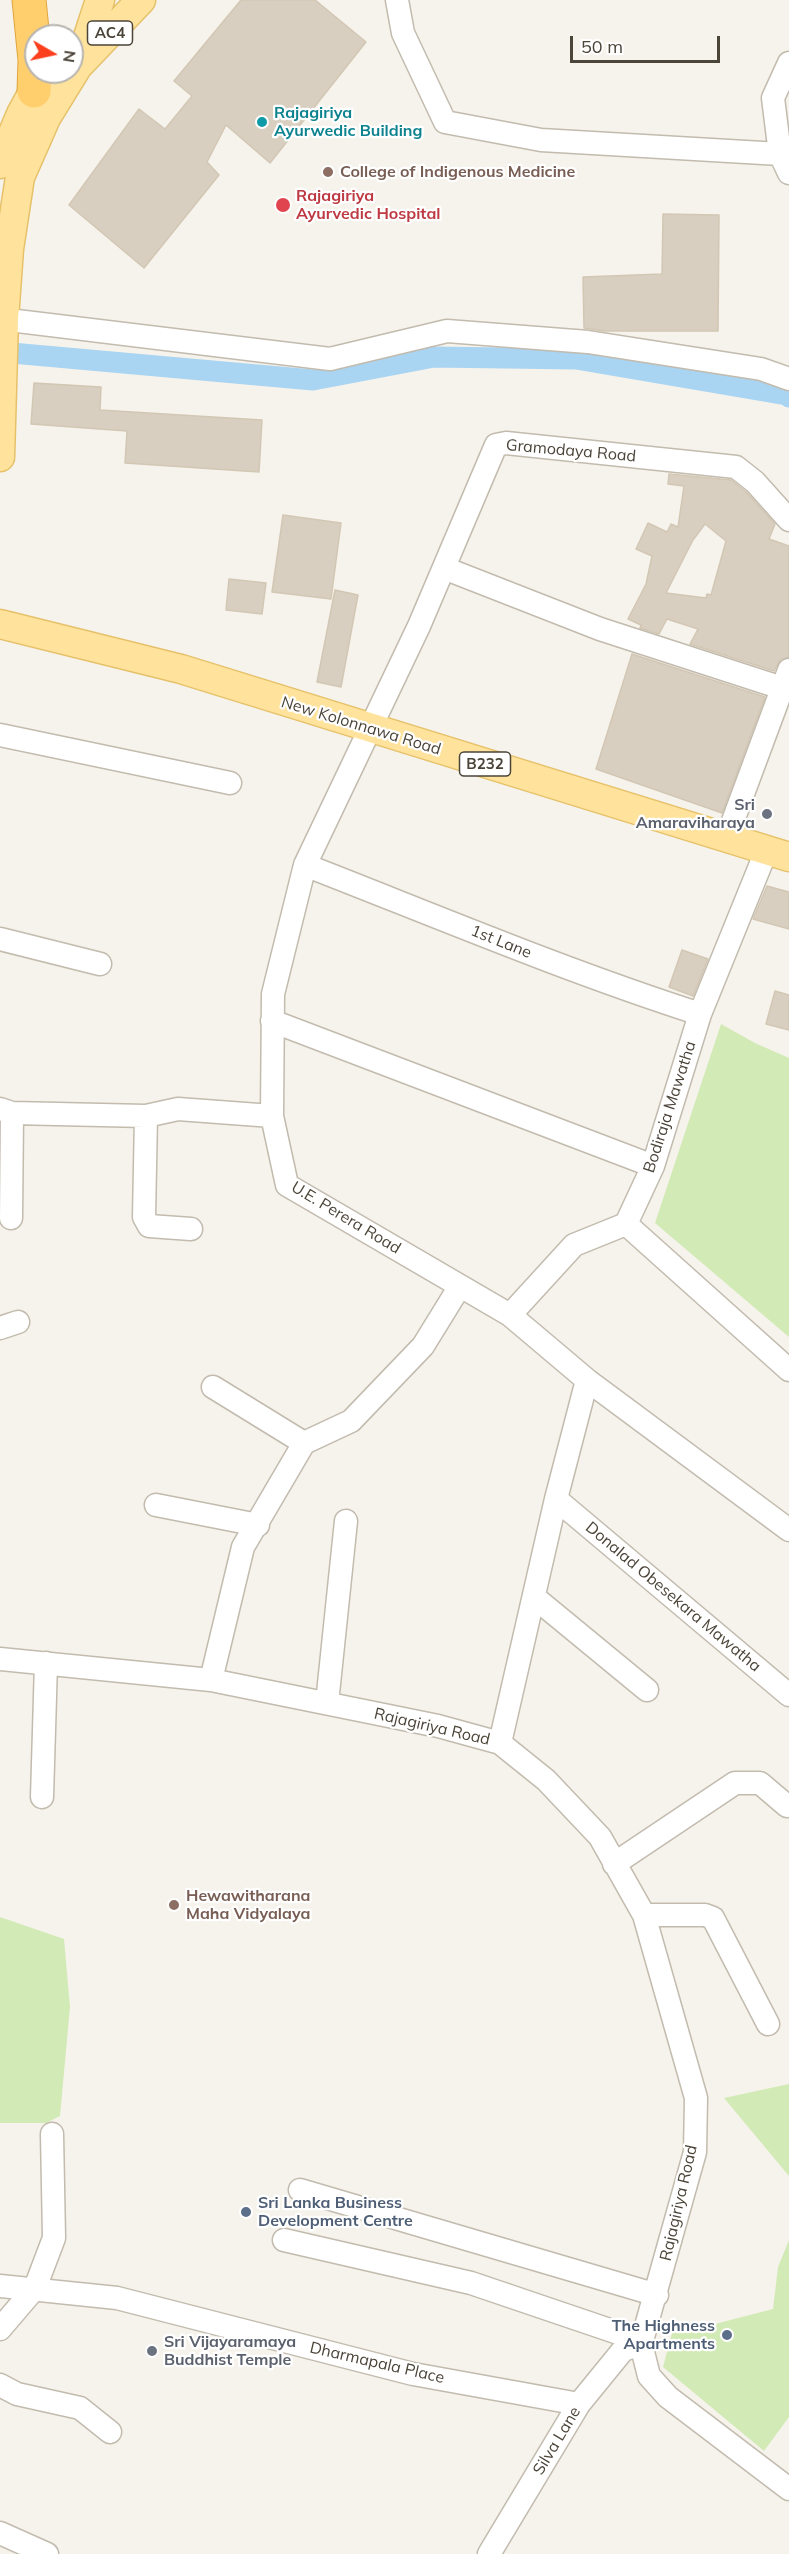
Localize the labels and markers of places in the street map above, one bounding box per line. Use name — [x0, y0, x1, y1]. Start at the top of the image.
place label: Rajagiriya Ayurwedic Building — [274, 103, 422, 141]
marker: Rajagiriya Ayurwedic Building — [255, 115, 269, 129]
place label: College of Indigenous Medicine — [340, 162, 575, 182]
marker: College of Indigenous Medicine — [321, 165, 335, 179]
place label: Rajagiriya Ayurvedic Hospital — [296, 186, 441, 224]
marker: Rajagiriya Ayurvedic Hospital — [274, 196, 292, 214]
place label: Sri Amaraviharaya — [636, 795, 755, 833]
marker: Sri Amaraviharaya — [760, 807, 774, 821]
place label: Hewawitharana Maha Vidyalaya — [186, 1886, 310, 1924]
marker: Hewawitharana Maha Vidyalaya — [167, 1898, 181, 1912]
place label: Sri Lanka Business Development Centre — [258, 2193, 413, 2231]
marker: Sri Lanka Business Development Centre — [239, 2205, 253, 2219]
place label: The Highness Apartments — [612, 2316, 715, 2354]
marker: The Highness Apartments — [720, 2328, 734, 2342]
place label: Sri Vijayaramaya Buddhist Temple — [164, 2332, 296, 2370]
marker: Sri Vijayaramaya Buddhist Temple — [145, 2344, 159, 2358]

